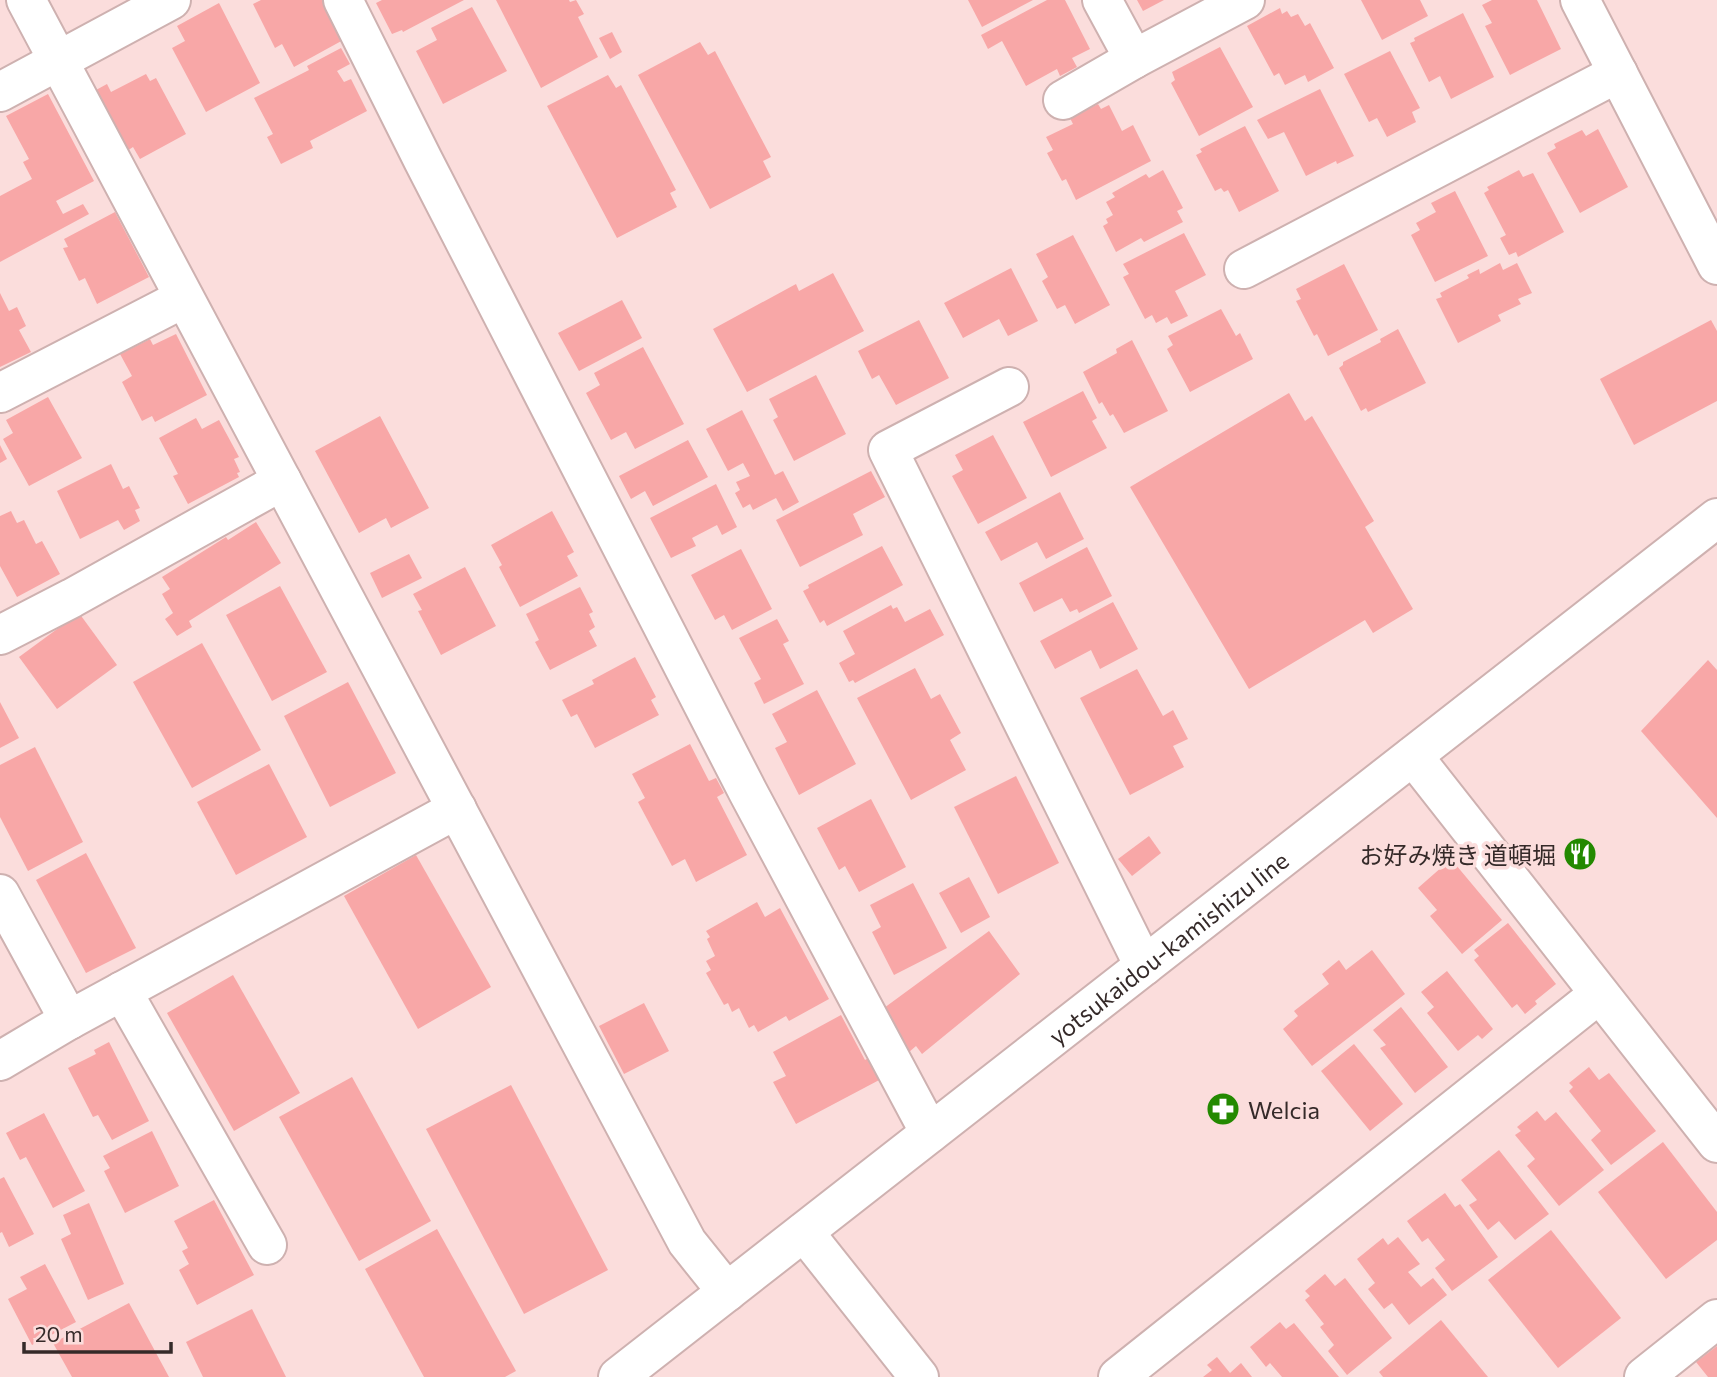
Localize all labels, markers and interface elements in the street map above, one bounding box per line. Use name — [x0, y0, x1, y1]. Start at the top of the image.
restaurant icon: お好み焼き 道頓堀 — [1561, 835, 1599, 873]
place label: お好み焼き 道頓堀 — [1359, 840, 1556, 869]
street label: yotsukaidou-kamishizu line — [1042, 845, 1294, 1050]
pharmacy icon: Welcia — [1204, 1090, 1242, 1128]
place label: Welcia — [1248, 1095, 1320, 1124]
scale bar — [24, 1310, 172, 1354]
text: 20 m — [35, 1321, 83, 1346]

